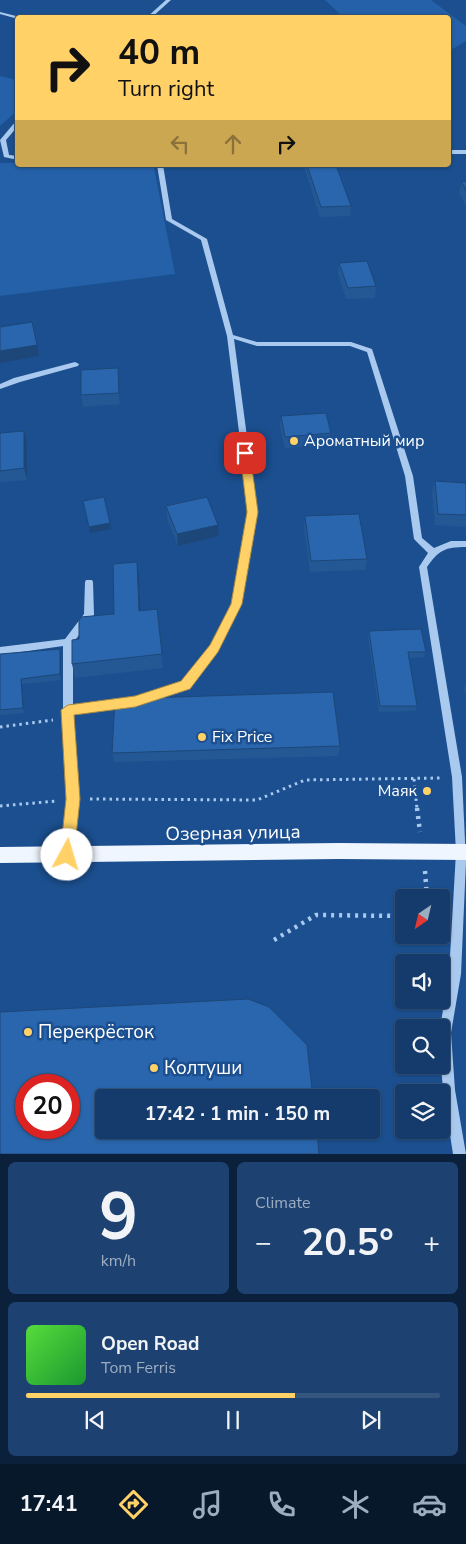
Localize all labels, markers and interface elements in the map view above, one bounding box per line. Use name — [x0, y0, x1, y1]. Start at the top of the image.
text: 40 m — [118, 29, 200, 76]
icon: right — [35, 35, 100, 100]
text: Turn right — [118, 74, 214, 104]
icon: left — [166, 130, 194, 158]
icon: ahead — [219, 130, 247, 158]
icon: right — [272, 130, 300, 158]
place label: Ароматный мир — [304, 430, 424, 452]
pin — [224, 432, 266, 474]
marker: Ароматный мир — [288, 435, 300, 447]
icon: arrive — [231, 439, 259, 467]
place label: Fix Price — [212, 726, 272, 748]
marker: Fix Price — [196, 731, 208, 743]
place label: Маяк — [378, 780, 418, 802]
marker: Маяк — [421, 785, 433, 797]
street label: Озерная улица — [165, 819, 301, 847]
position arrow — [40, 828, 92, 880]
north arrow — [395, 889, 450, 944]
map controls — [395, 889, 450, 1139]
button: sound — [395, 954, 450, 1009]
place label: Перекрёсток — [38, 1019, 154, 1045]
button: search — [395, 1019, 450, 1074]
marker: Перекрёсток — [22, 1026, 34, 1038]
place label: Колтуши — [164, 1055, 242, 1081]
marker: Колтуши — [148, 1062, 160, 1074]
speed limit sign: 20 — [15, 1074, 80, 1139]
button: layers — [395, 1084, 450, 1139]
text: 17:42 · 1 min · 150 m — [145, 1101, 330, 1127]
text: 9 — [99, 1173, 138, 1262]
text: Climate — [255, 1192, 310, 1214]
text: 20.5° — [301, 1217, 394, 1268]
text: − — [255, 1224, 272, 1262]
text: + — [423, 1224, 440, 1262]
text: km/h — [101, 1250, 136, 1272]
text: Open Road — [101, 1331, 199, 1357]
text: Tom Ferris — [101, 1357, 176, 1379]
icon: previous — [81, 1406, 109, 1434]
icon: pause — [219, 1406, 247, 1434]
icon: next — [357, 1406, 385, 1434]
icon: directions — [116, 1487, 151, 1522]
icon: music — [190, 1487, 225, 1522]
icon: phone — [264, 1487, 299, 1522]
icon: climate — [338, 1487, 373, 1522]
icon: car — [412, 1487, 447, 1522]
text: 17:41 — [19, 1489, 78, 1519]

